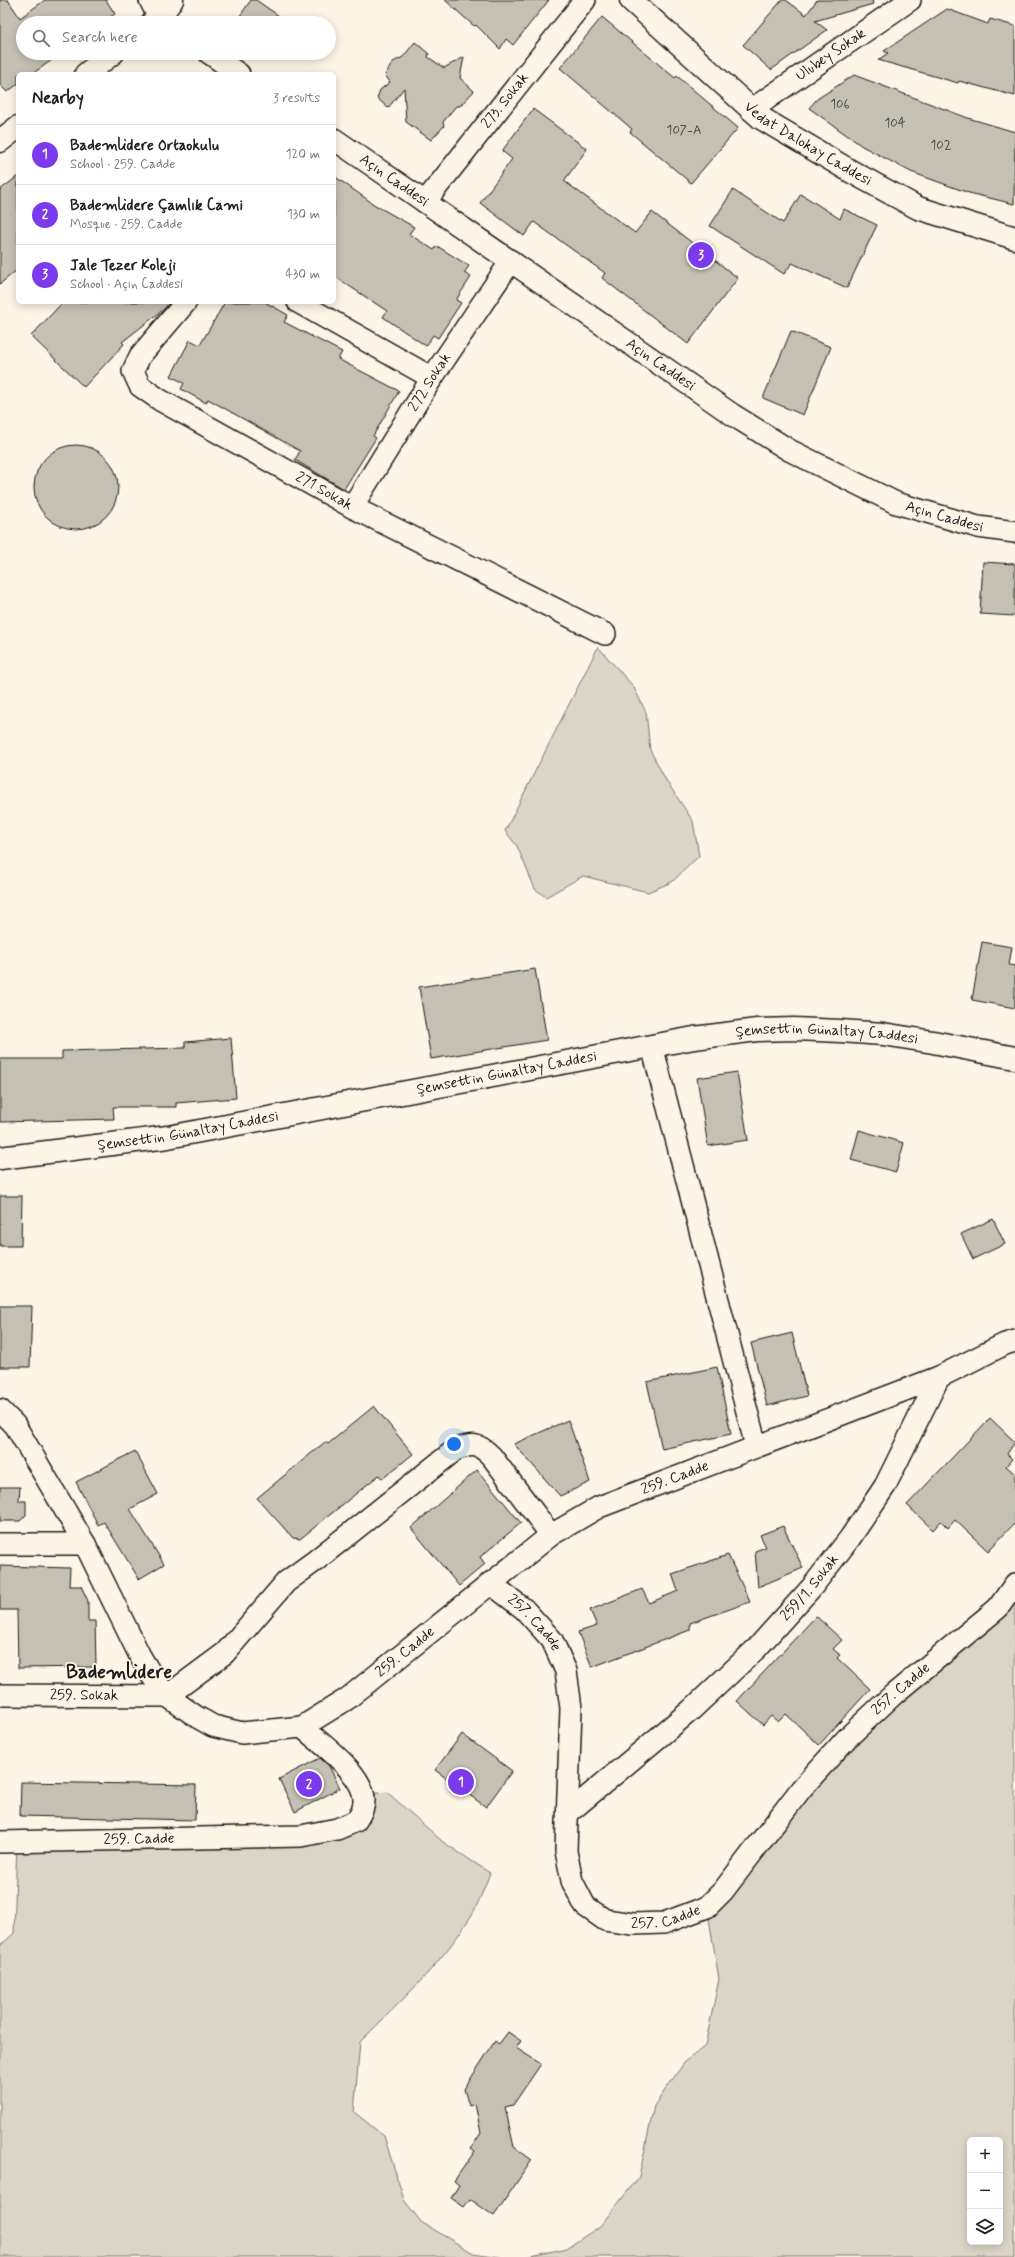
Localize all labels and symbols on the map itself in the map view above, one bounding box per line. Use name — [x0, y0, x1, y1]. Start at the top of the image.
street label: Ulubey Sokak — [792, 23, 870, 86]
street label: 273. Sokak — [477, 69, 533, 133]
house number: 106 — [830, 96, 850, 113]
street label: Vedat Dalokay Caddesi — [739, 97, 875, 191]
house number: 104 — [885, 115, 906, 132]
house number: 107-A — [667, 122, 701, 139]
house number: 102 — [931, 137, 952, 154]
street label: Açın Caddesi — [355, 150, 433, 212]
pin: 3 — [688, 240, 714, 270]
street label: Açın Caddesi — [622, 334, 699, 396]
street label: 272 Sokak — [404, 349, 456, 415]
street label: 271 Sokak — [292, 467, 356, 515]
street label: Açın Caddesi — [903, 496, 984, 538]
street label: Şemsettin Günaltay Caddesi — [734, 1019, 920, 1049]
street label: Şemsettin Günaltay Caddesi — [415, 1046, 599, 1100]
street label: Şemsettin Günaltay Caddesi — [96, 1106, 280, 1156]
your location — [444, 1434, 464, 1454]
street label: 259. Cadde — [638, 1456, 712, 1500]
street label: 259/1. Sokak — [776, 1550, 844, 1626]
street label: 257. Cadde — [503, 1590, 566, 1654]
street label: 259. Cadde — [371, 1622, 439, 1682]
street label: 257. Cadde — [867, 1658, 935, 1720]
district label: Bademlidere — [66, 1660, 172, 1685]
street label: 259. Sokak — [50, 1685, 118, 1706]
pin: 1 — [448, 1767, 474, 1797]
pin: 2 — [296, 1769, 322, 1799]
street label: 259. Cadde — [103, 1829, 175, 1850]
street label: 257. Cadde — [630, 1900, 704, 1934]

